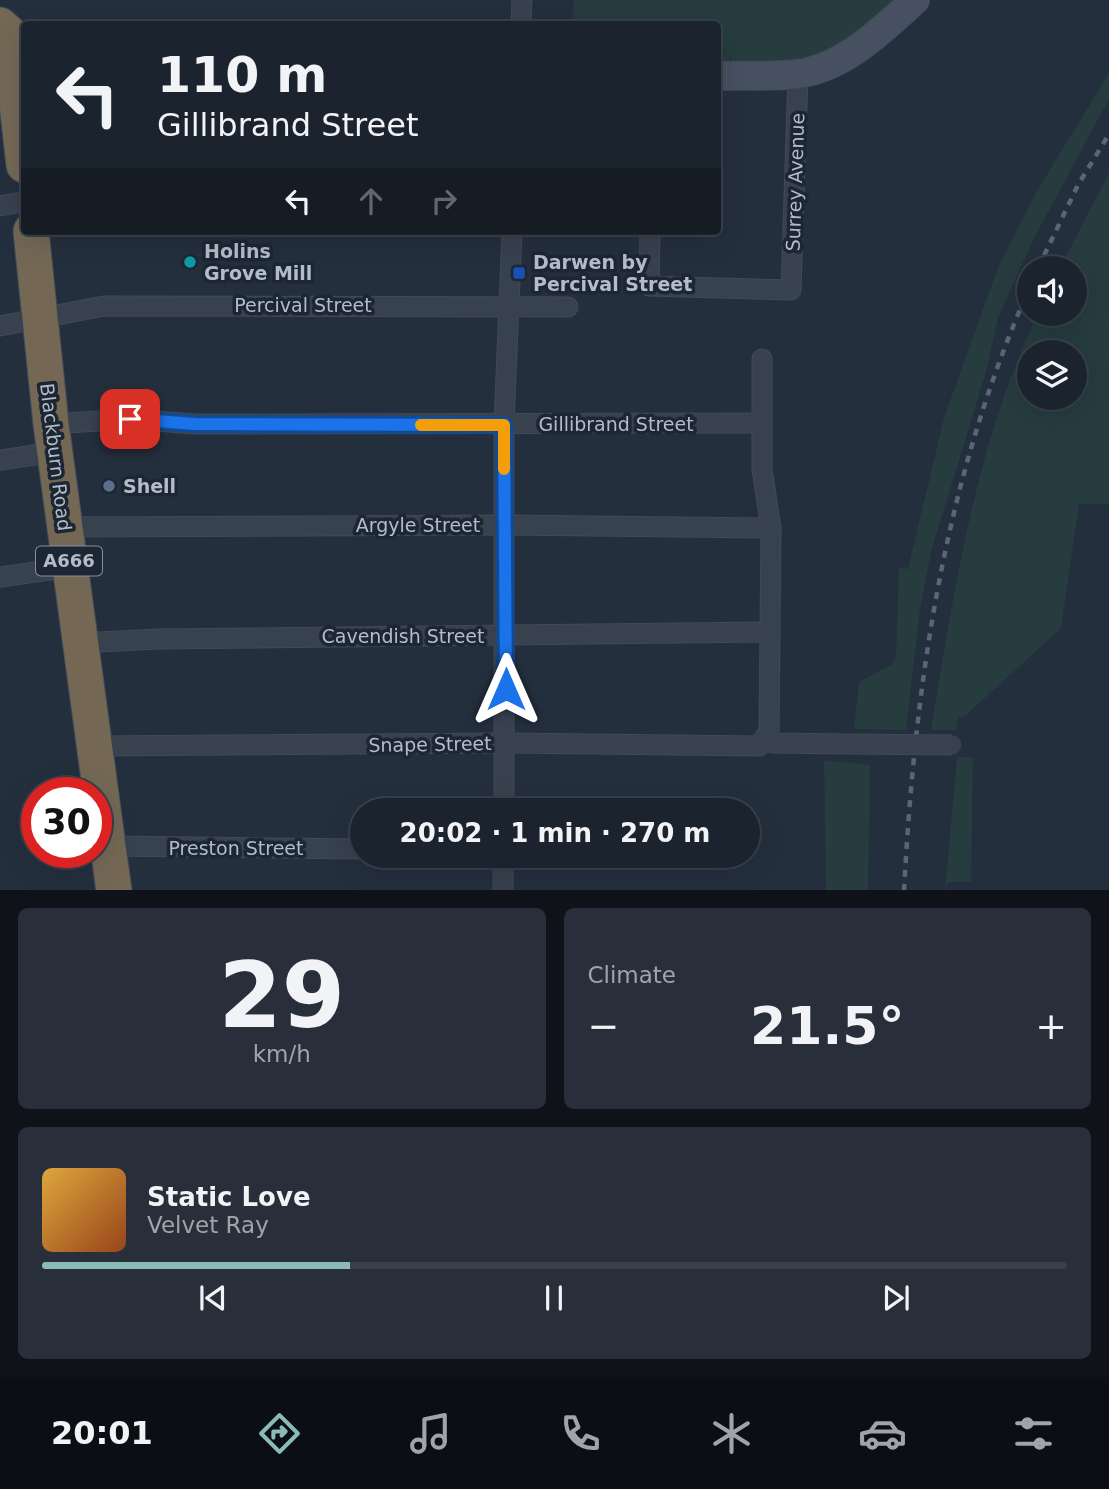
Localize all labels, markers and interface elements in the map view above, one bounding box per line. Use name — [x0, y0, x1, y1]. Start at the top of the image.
text: 110 m — [157, 47, 327, 104]
icon: left — [42, 49, 133, 140]
text: Gillibrand Street — [157, 106, 418, 144]
street label: Surrey Avenue — [782, 112, 808, 252]
icon: left — [279, 182, 317, 220]
icon: ahead — [352, 182, 390, 220]
icon: right — [425, 182, 463, 220]
place label: Holins Grove Mill — [204, 240, 312, 284]
place label: Darwen by Percival Street — [533, 251, 692, 295]
marker: Holins Grove Mill — [182, 254, 198, 270]
map controls — [1017, 256, 1087, 410]
button: sound — [1017, 256, 1087, 326]
marker: Darwen by Percival Street — [511, 265, 527, 281]
street label: Percival Street — [234, 294, 372, 316]
button: layers — [1017, 340, 1087, 410]
street label: Blackburn Road — [36, 382, 76, 532]
pin — [100, 389, 160, 449]
icon: arrive — [111, 400, 149, 438]
street label: Gillibrand Street — [538, 413, 694, 435]
place label: Shell — [123, 475, 176, 497]
marker: Shell — [101, 478, 117, 494]
street label: Argyle Street — [356, 514, 480, 536]
road number: A666 — [36, 546, 102, 576]
street label: Cavendish Street — [322, 625, 484, 647]
position arrow — [469, 652, 543, 726]
street label: Snape Street — [368, 732, 492, 756]
speed limit sign: 30 — [21, 777, 112, 868]
text: 20:02 · 1 min · 270 m — [400, 818, 710, 848]
street label: Preston Street — [169, 837, 304, 859]
text: 29 — [218, 943, 345, 1048]
text: Climate — [588, 962, 676, 988]
text: 21.5° — [750, 996, 904, 1056]
text: − — [588, 1004, 619, 1048]
text: + — [1035, 1004, 1067, 1048]
text: km/h — [253, 1041, 311, 1067]
text: Static Love — [147, 1182, 311, 1212]
text: Velvet Ray — [147, 1212, 269, 1238]
icon: previous — [194, 1279, 232, 1317]
icon: pause — [535, 1279, 573, 1317]
icon: next — [877, 1279, 915, 1317]
icon: directions — [255, 1409, 304, 1458]
icon: music — [406, 1409, 455, 1458]
icon: phone — [556, 1409, 605, 1458]
icon: climate — [707, 1409, 756, 1458]
icon: car — [858, 1409, 907, 1458]
icon: filters — [1009, 1409, 1058, 1458]
text: 20:01 — [51, 1414, 153, 1452]

